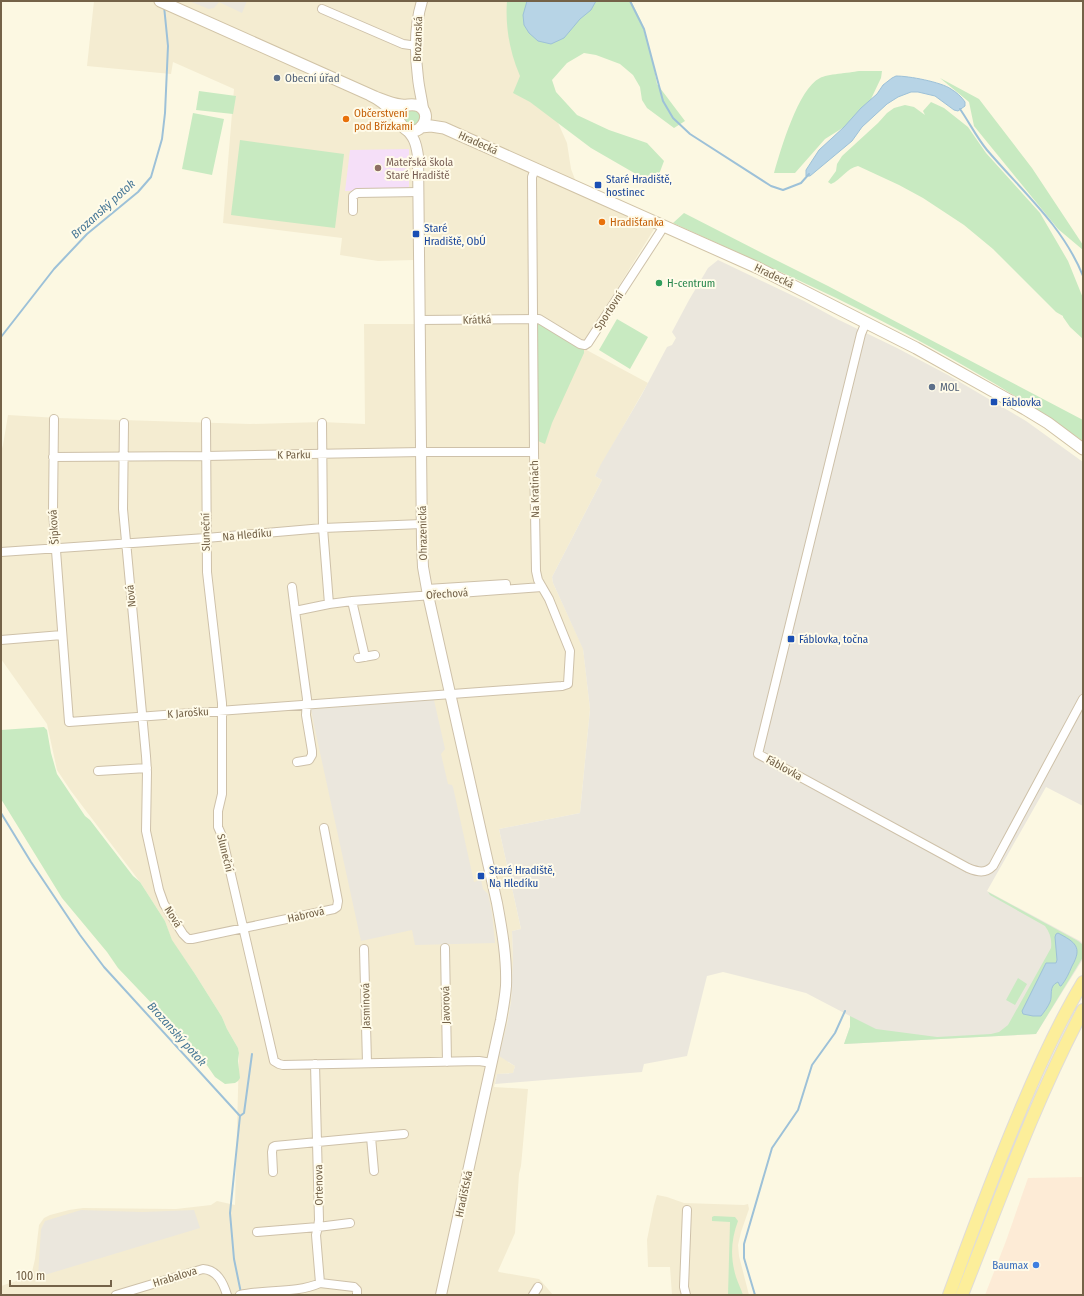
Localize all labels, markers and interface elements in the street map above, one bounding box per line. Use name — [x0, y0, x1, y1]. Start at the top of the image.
street label: Brozanská — [411, 16, 425, 62]
place label: Obecní úřad — [285, 72, 340, 85]
marker: Obecní úřad — [272, 73, 282, 83]
place label: Občerstvení pod Břízkami — [354, 107, 413, 133]
marker: Občerstvení pod Břízkami — [341, 114, 351, 124]
street label: Hradecká — [456, 129, 500, 157]
place label: Mateřská škola Staré Hradiště — [386, 156, 453, 182]
marker: Mateřská škola Staré Hradiště — [373, 163, 383, 173]
place label: Staré Hradiště, hostinec — [606, 173, 672, 199]
water label: Brozanský potok — [68, 177, 138, 241]
marker: Staré Hradiště, hostinec — [593, 180, 603, 190]
place label: Hradišťanka — [610, 216, 664, 229]
marker: Hradišťanka — [597, 217, 607, 227]
place label: Staré Hradiště, ObÚ — [424, 222, 486, 248]
marker: Staré Hradiště, ObÚ — [411, 229, 421, 239]
street label: Hradecká — [752, 261, 796, 291]
place label: H-centrum — [667, 277, 715, 290]
marker: H-centrum — [654, 278, 664, 288]
street label: Sportovní — [592, 289, 626, 333]
street label: Krátká — [463, 313, 491, 327]
place label: MOL — [940, 381, 960, 394]
marker: MOL — [927, 382, 937, 392]
place label: Fáblovka — [1002, 396, 1041, 409]
marker: Fáblovka — [989, 397, 999, 407]
street label: K Parku — [277, 448, 311, 462]
street label: Na Kratinách — [528, 460, 542, 518]
street label: Ohrazenická — [416, 505, 430, 561]
street label: Šípková — [45, 509, 62, 545]
street label: Sluneční — [199, 512, 213, 551]
street label: Na Hledíku — [222, 526, 272, 544]
street label: Nová — [123, 584, 139, 608]
street label: Ořechová — [425, 586, 469, 602]
place label: Fáblovka, točna — [799, 633, 868, 646]
marker: Fáblovka, točna — [786, 634, 796, 644]
street label: K Jarošku — [167, 705, 209, 721]
street label: Fáblovka — [764, 753, 804, 783]
street label: Sluneční — [214, 833, 236, 874]
place label: Staré Hradiště, Na Hledíku — [489, 864, 555, 890]
marker: Staré Hradiště, Na Hledíku — [476, 871, 486, 881]
street label: Nová — [162, 904, 184, 930]
street label: Habrová — [286, 904, 326, 926]
street label: Jasmínová — [359, 983, 373, 1029]
street label: Javorová — [439, 986, 453, 1024]
water label: Brozanský potok — [145, 999, 209, 1069]
street label: Ortenova — [312, 1164, 326, 1206]
street label: Hradišťská — [453, 1169, 475, 1219]
place label: Baumax — [992, 1259, 1028, 1272]
marker: Baumax — [1031, 1260, 1041, 1270]
scale bar — [10, 1262, 111, 1288]
street label: Hrabalova — [151, 1264, 199, 1290]
text: 100 m — [16, 1269, 45, 1283]

